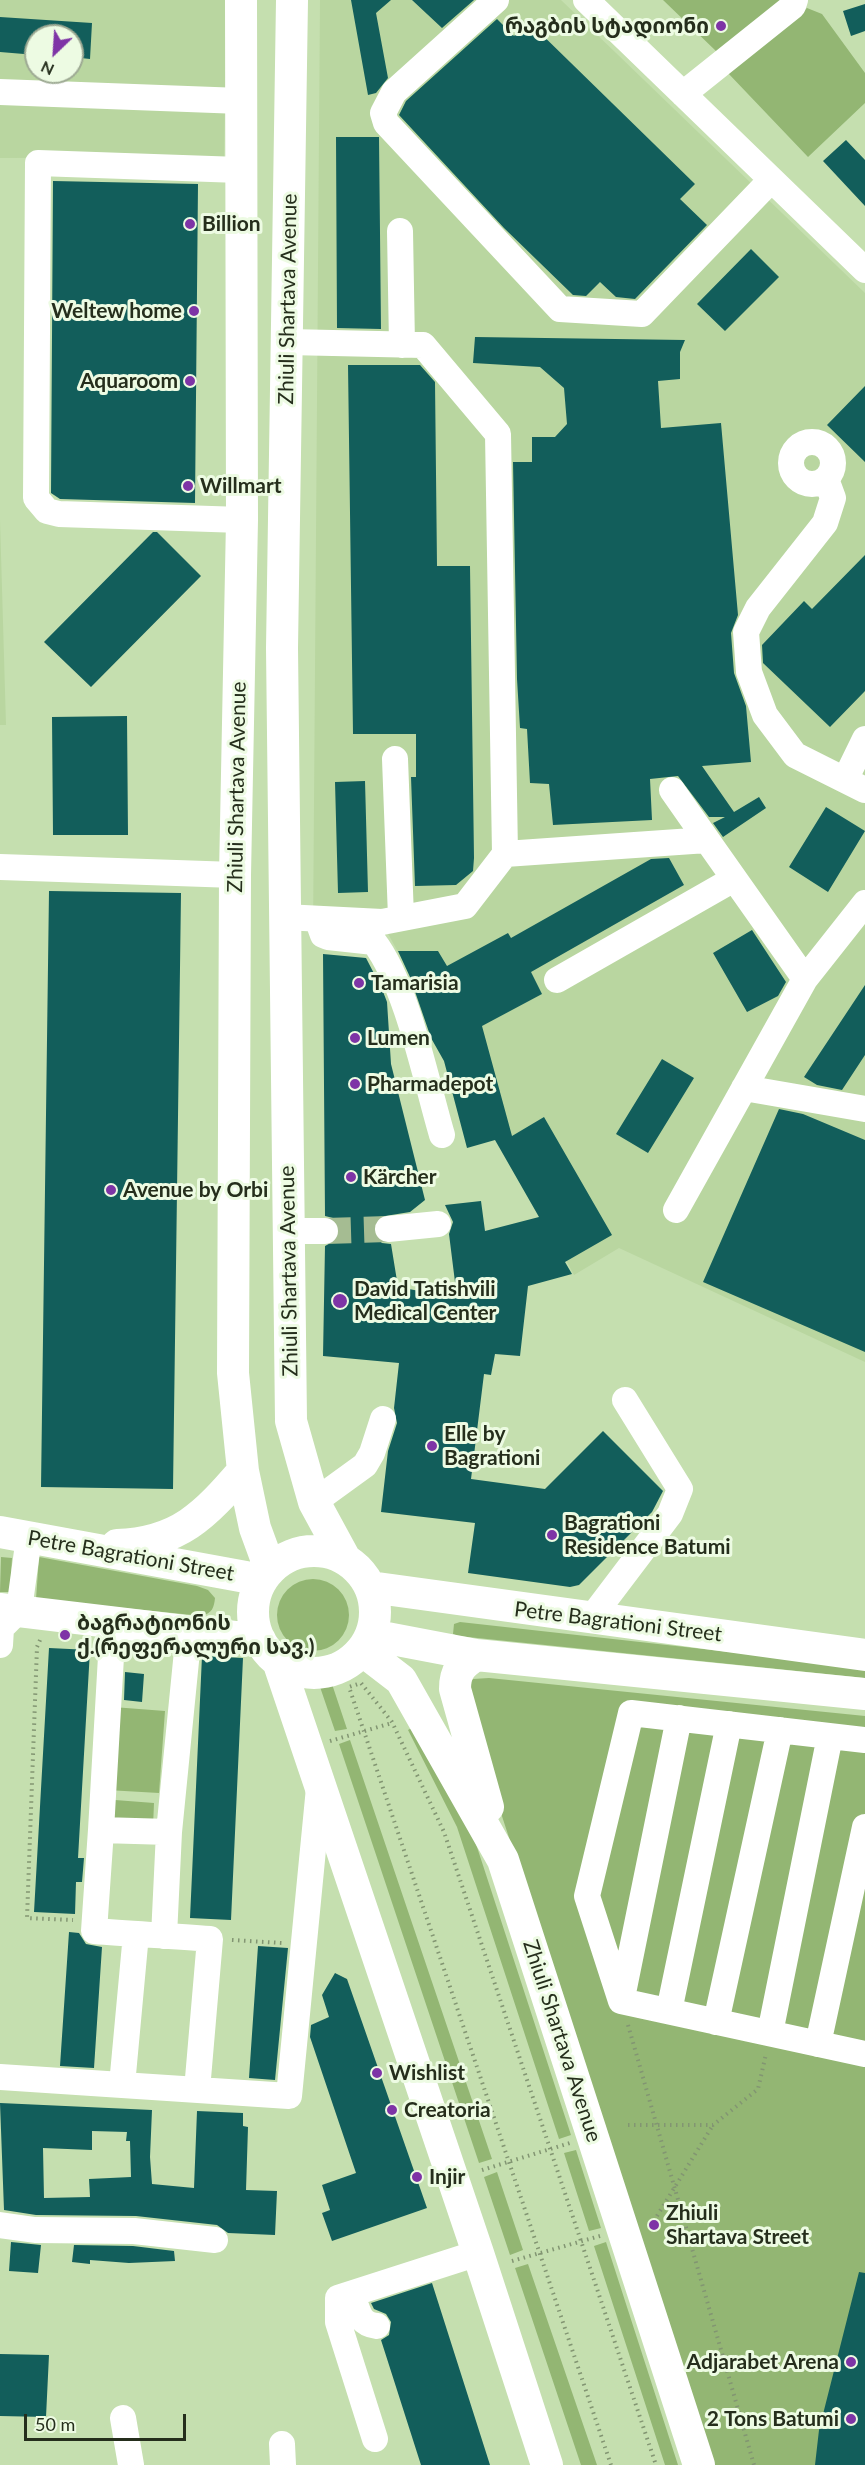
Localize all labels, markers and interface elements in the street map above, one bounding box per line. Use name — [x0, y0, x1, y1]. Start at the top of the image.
place label: რაგბის სტადიონი — [505, 13, 709, 39]
marker: რაგბის სტადიონი — [714, 19, 728, 33]
north arrow — [24, 24, 84, 84]
text: N — [37, 58, 57, 80]
street label: Zhiuli Shartava Avenue — [274, 193, 302, 405]
place label: Billion — [202, 211, 261, 237]
marker: Billion — [183, 217, 197, 231]
place label: Weltew home — [51, 298, 182, 324]
marker: Weltew home — [187, 304, 201, 318]
place label: Aquaroom — [80, 368, 178, 394]
marker: Aquaroom — [183, 374, 197, 388]
place label: Willmart — [200, 473, 282, 499]
marker: Willmart — [181, 479, 195, 493]
street label: Zhiuli Shartava Avenue — [223, 681, 251, 893]
place label: Tamarisia — [371, 970, 459, 996]
marker: Tamarisia — [352, 976, 366, 990]
place label: Lumen — [367, 1025, 430, 1051]
marker: Lumen — [348, 1031, 362, 1045]
place label: Pharmadepot — [367, 1071, 493, 1097]
marker: Pharmadepot — [348, 1077, 362, 1091]
place label: Kärcher — [363, 1164, 437, 1190]
street label: Zhiuli Shartava Avenue — [275, 1165, 303, 1377]
marker: Kärcher — [344, 1170, 358, 1184]
place label: Avenue by Orbi — [123, 1177, 268, 1203]
marker: Avenue by Orbi — [104, 1183, 118, 1197]
place label: David Tatishvili Medical Center — [354, 1276, 496, 1326]
marker: David Tatishvili Medical Center — [331, 1292, 349, 1310]
place label: Elle by Bagrationi — [444, 1421, 540, 1471]
marker: Elle by Bagrationi — [425, 1439, 439, 1453]
place label: Bagrationi Residence Batumi — [564, 1510, 731, 1560]
street label: Petre Bagrationi Street — [26, 1525, 236, 1587]
marker: Bagrationi Residence Batumi — [545, 1528, 559, 1542]
street label: Petre Bagrationi Street — [513, 1597, 723, 1647]
place label: ბაგრატიონის ქ.(რეფერალური სავ.) — [77, 1610, 315, 1660]
marker: ბაგრატიონის ქ.(რეფერალური სავ.) — [58, 1628, 72, 1642]
street label: Zhiuli Shartava Avenue — [517, 1937, 607, 2145]
place label: Wishlist — [389, 2060, 465, 2086]
marker: Wishlist — [370, 2066, 384, 2080]
place label: Creatoria — [404, 2097, 491, 2123]
marker: Creatoria — [385, 2103, 399, 2117]
place label: Injir — [429, 2164, 465, 2190]
marker: Injir — [410, 2170, 424, 2184]
place label: Zhiuli Shartava Street — [666, 2200, 809, 2250]
marker: Zhiuli Shartava Street — [647, 2218, 661, 2232]
place label: Adjarabet Arena — [687, 2349, 839, 2375]
marker: Adjarabet Arena — [844, 2355, 858, 2369]
scale bar — [27, 2402, 189, 2440]
place label: 2 Tons Batumi — [707, 2406, 839, 2432]
marker: 2 Tons Batumi — [844, 2412, 858, 2426]
text: 50 m — [35, 2413, 75, 2435]

